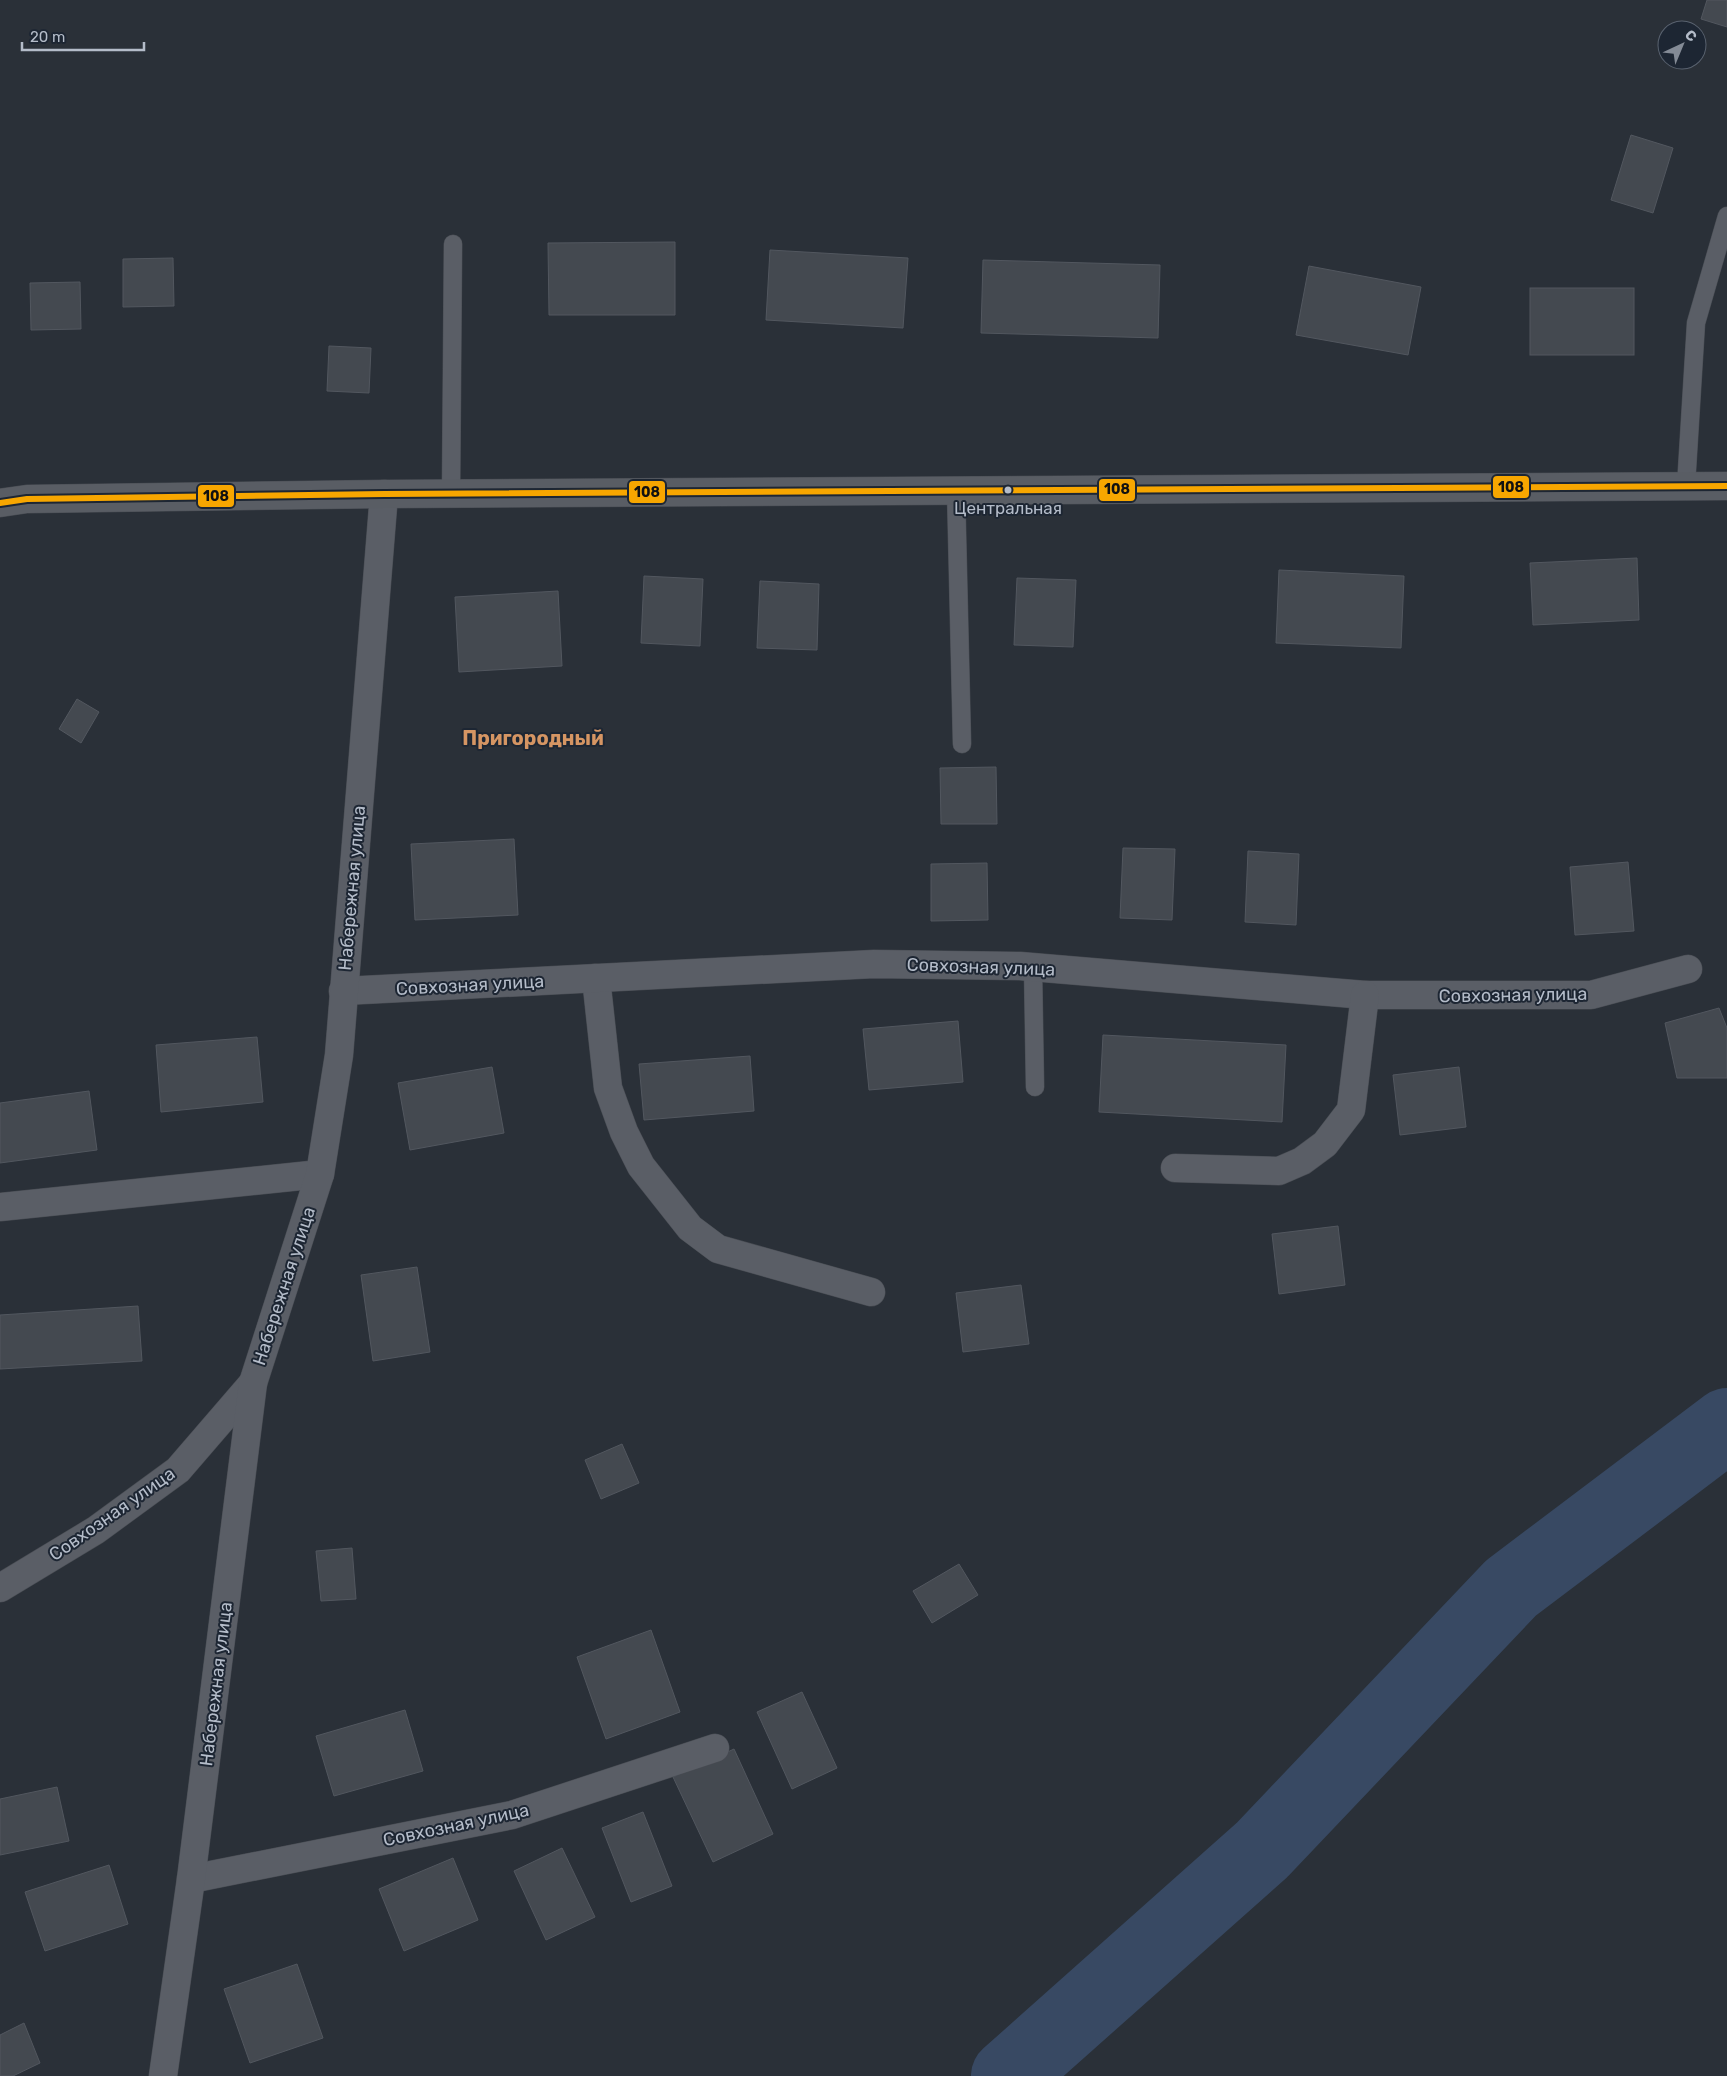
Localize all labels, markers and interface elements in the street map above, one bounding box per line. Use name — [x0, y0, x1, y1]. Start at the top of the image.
scale bar — [22, 20, 145, 52]
north arrow — [1657, 20, 1707, 70]
text: С — [1681, 26, 1700, 46]
text: 20 m — [30, 28, 65, 46]
line badge: 108 — [1492, 475, 1530, 499]
line badge: 108 — [1098, 478, 1136, 502]
text: 108 — [1498, 479, 1524, 496]
line badge: 108 — [628, 480, 666, 504]
text: 108 — [1104, 481, 1130, 498]
line badge: 108 — [197, 484, 235, 508]
text: 108 — [634, 484, 660, 501]
marker: Центральная — [1003, 485, 1013, 495]
text: 108 — [203, 488, 229, 505]
place label: Центральная — [954, 498, 1062, 518]
district label: Пригородный — [462, 726, 604, 750]
street label: Набережная улица — [334, 805, 370, 971]
street label: Совхозная улица — [906, 953, 1056, 981]
street label: Совхозная улица — [395, 970, 545, 1000]
street label: Совхозная улица — [1439, 983, 1587, 1007]
street label: Набережная улица — [248, 1204, 320, 1368]
street label: Совхозная улица — [45, 1462, 179, 1566]
street label: Набережная улица — [195, 1601, 237, 1767]
street label: Совхозная улица — [381, 1799, 531, 1851]

